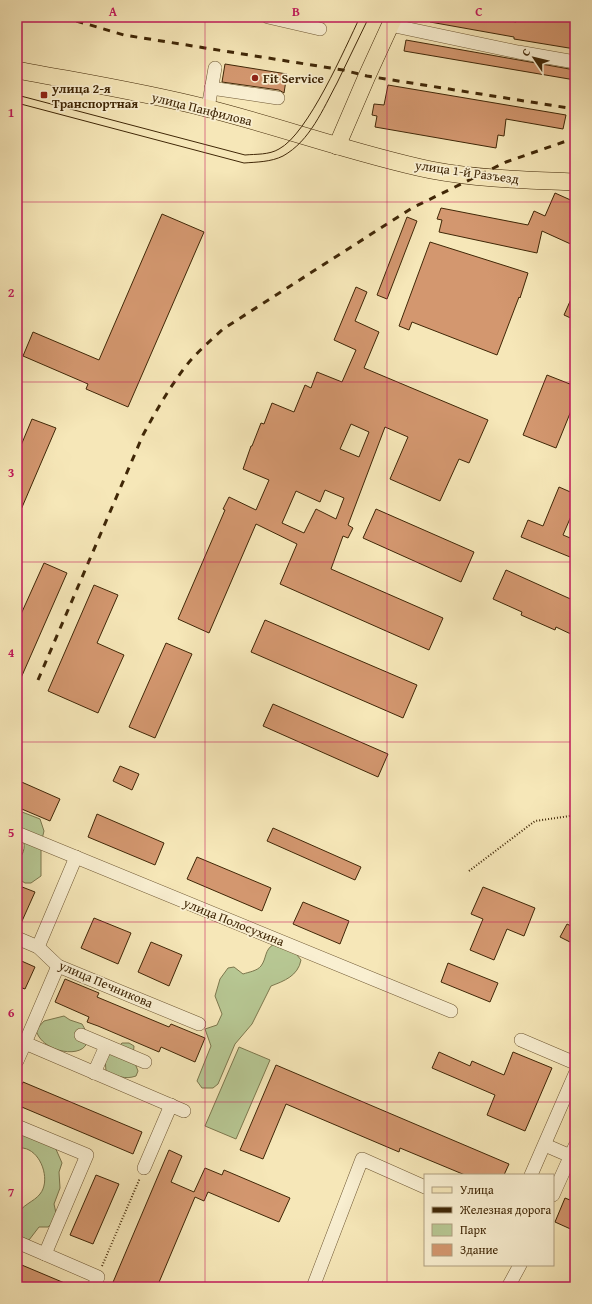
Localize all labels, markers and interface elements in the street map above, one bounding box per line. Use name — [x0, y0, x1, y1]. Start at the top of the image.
text: A — [109, 2, 118, 21]
text: B — [292, 2, 300, 21]
text: C — [475, 2, 483, 21]
north arrow — [514, 38, 554, 78]
text: С — [517, 45, 534, 59]
place label: Fit Service — [263, 69, 324, 88]
marker: Fit Service — [250, 73, 260, 83]
place label: улица 2-я Транспортная — [51, 79, 138, 113]
street label: улица Панфилова — [149, 87, 255, 131]
marker: улица 2-я Транспортная — [39, 90, 49, 100]
text: 1 — [8, 103, 14, 122]
street label: улица 1-й Разъезд — [413, 155, 520, 189]
text: 2 — [8, 283, 15, 302]
text: 3 — [8, 463, 14, 482]
text: 4 — [8, 643, 15, 662]
text: 5 — [8, 823, 15, 842]
street label: улица Полосухина — [180, 893, 288, 951]
street label: улица Печникова — [55, 955, 157, 1013]
text: 6 — [8, 1003, 15, 1022]
legend — [424, 1174, 554, 1266]
text: Улица — [460, 1181, 494, 1198]
text: 7 — [8, 1183, 15, 1202]
text: Железная дорога — [459, 1201, 551, 1218]
text: Парк — [460, 1221, 487, 1238]
text: Здание — [460, 1241, 499, 1258]

